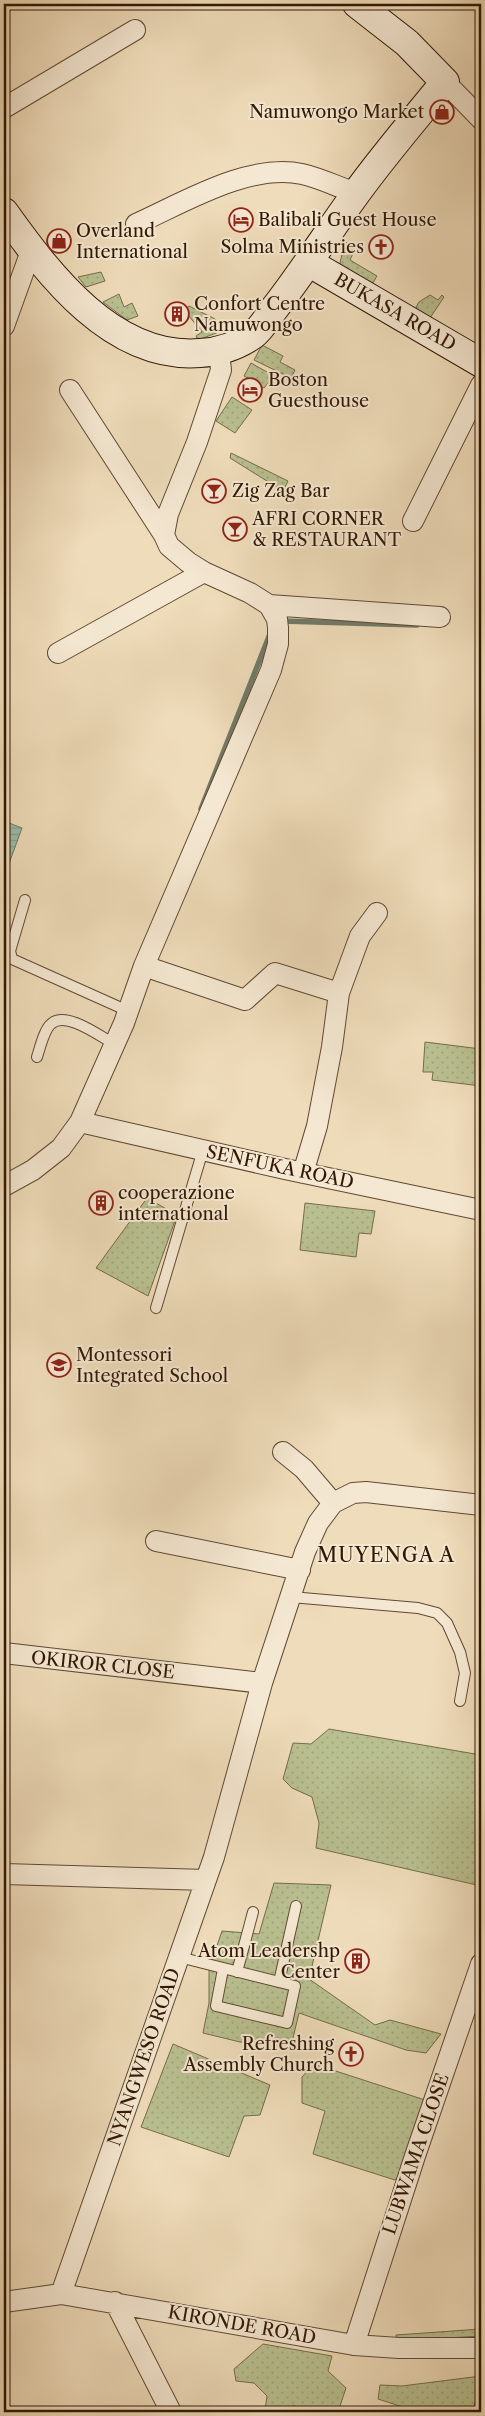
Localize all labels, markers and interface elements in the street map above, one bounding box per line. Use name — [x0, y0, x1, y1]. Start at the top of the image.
shop icon: Namuwongo Market — [429, 99, 455, 125]
place label: Namuwongo Market — [249, 101, 425, 123]
hotel icon: Balibali Guest House — [228, 207, 254, 233]
place label: Balibali Guest House — [258, 209, 436, 231]
place label: Overland International — [76, 220, 188, 263]
shop icon: Overland International — [46, 228, 72, 254]
church icon: Solma Ministries — [368, 234, 394, 260]
place label: Solma Ministries — [221, 236, 364, 258]
street label: BUKASA ROAD — [330, 268, 460, 356]
place label: Confort Centre Namuwongo — [194, 293, 325, 336]
building icon: Confort Centre Namuwongo — [164, 301, 190, 327]
place label: Boston Guesthouse — [268, 369, 369, 412]
hotel icon: Boston Guesthouse — [237, 377, 263, 403]
bar icon: Zig Zag Bar — [201, 478, 227, 504]
place label: Zig Zag Bar — [232, 480, 330, 502]
place label: AFRI CORNER & RESTAURANT — [251, 508, 402, 551]
bar icon: AFRI CORNER & RESTAURANT — [222, 516, 248, 542]
street label: SENFUKA ROAD — [204, 1141, 356, 1193]
place label: cooperazione international — [118, 1182, 235, 1225]
building icon: cooperazione international — [88, 1190, 114, 1216]
place label: Montessori Integrated School — [76, 1344, 228, 1387]
school or university icon: Montessori Integrated School — [46, 1352, 72, 1378]
district label: MUYENGA A — [317, 1543, 455, 1567]
street label: OKIROR CLOSE — [30, 1647, 176, 1683]
place label: Atom Leadershp Center — [197, 1940, 340, 1983]
building icon: Atom Leadershp Center — [344, 1948, 370, 1974]
street label: NYANGWESO ROAD — [103, 1965, 185, 2149]
place label: Refreshing Assembly Church — [183, 2033, 335, 2076]
church icon: Refreshing Assembly Church — [338, 2041, 364, 2067]
street label: LUBWAMA CLOSE — [378, 2071, 454, 2237]
street label: KIRONDE ROAD — [166, 2301, 318, 2349]

